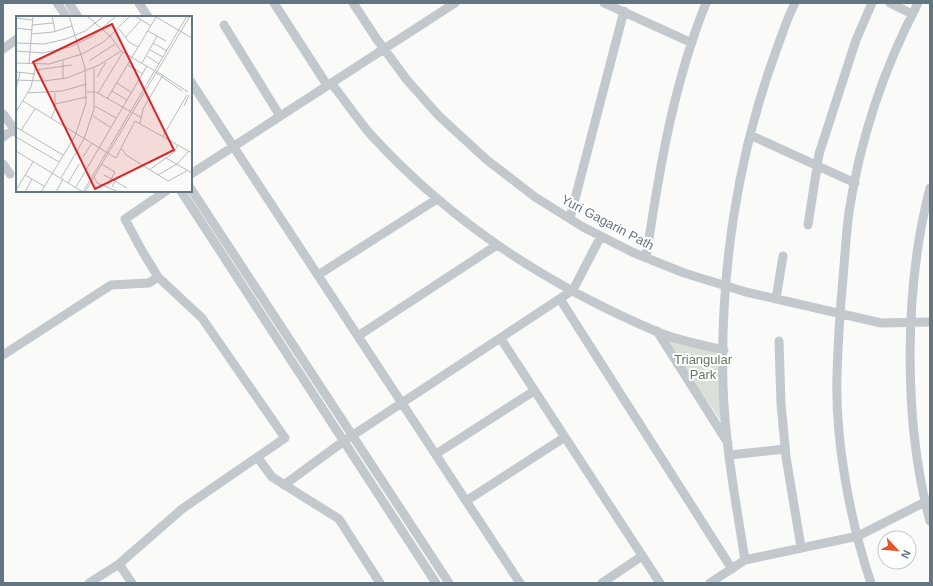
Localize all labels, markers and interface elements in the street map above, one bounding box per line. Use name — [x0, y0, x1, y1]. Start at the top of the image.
inset map — [16, 16, 192, 192]
street label: Yuri Gagarin Path — [559, 192, 657, 253]
park label: Triangular Park — [674, 352, 733, 382]
north arrow — [877, 530, 917, 570]
text: N — [899, 548, 913, 561]

